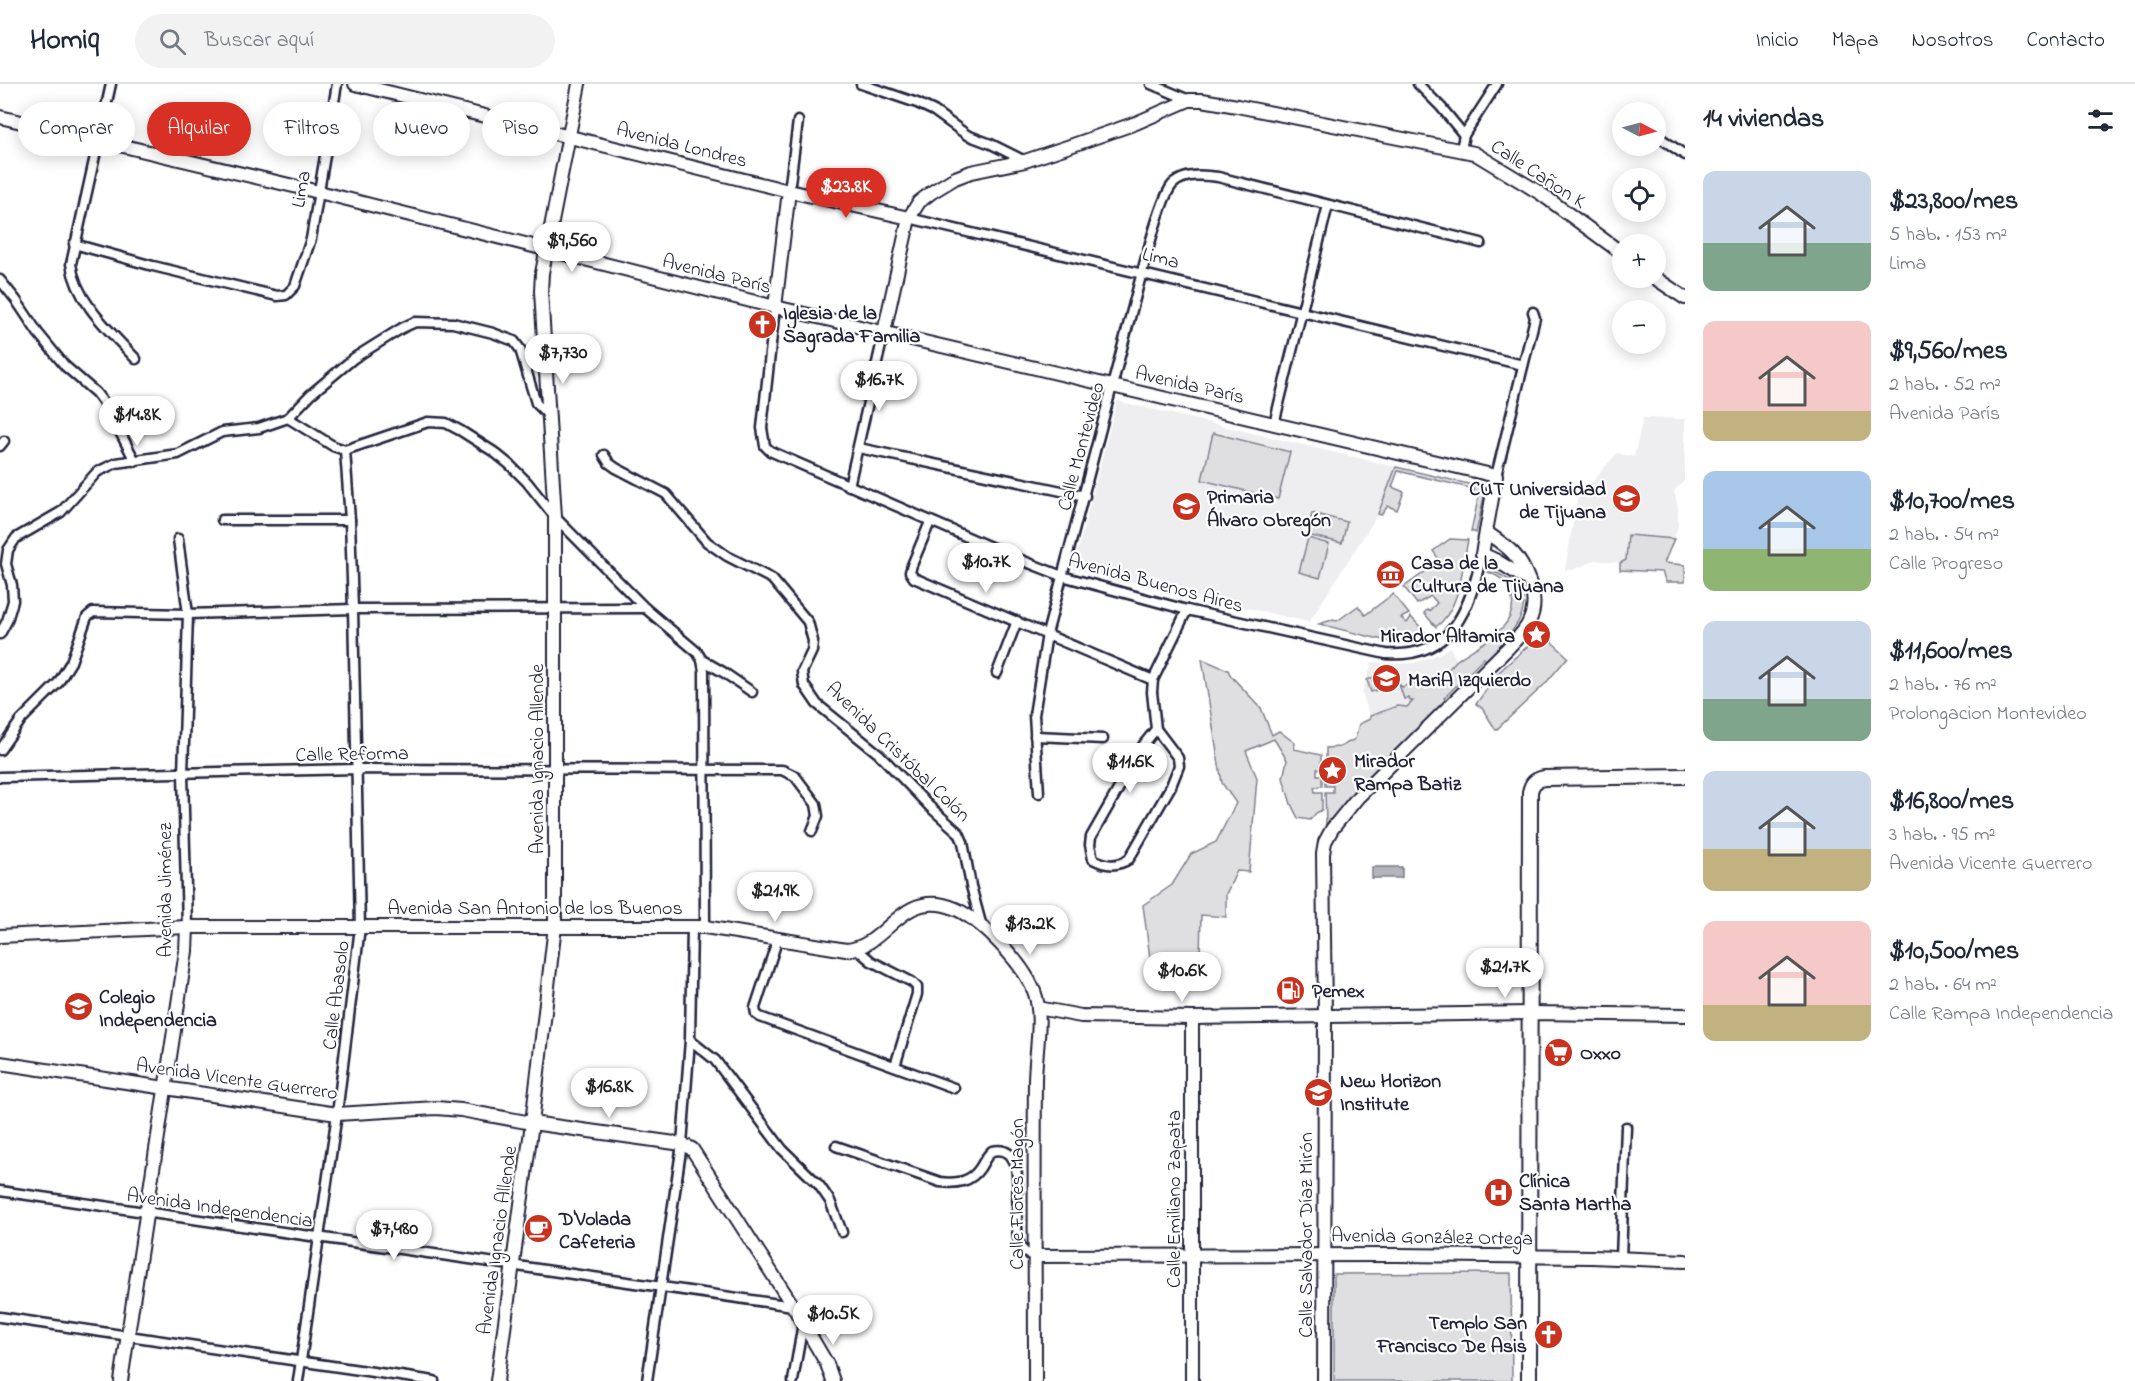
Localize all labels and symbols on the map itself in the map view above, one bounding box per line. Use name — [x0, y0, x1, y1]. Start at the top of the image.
north arrow — [1612, 102, 1666, 156]
street label: Avenida Londres — [613, 116, 750, 177]
street label: Calle Cañon K — [1484, 133, 1592, 217]
pin: $23.8K — [797, 168, 895, 219]
street label: Lima — [285, 169, 320, 210]
pin: $9,560 — [523, 222, 621, 273]
street label: Lima — [1139, 241, 1182, 278]
street label: Avenida París — [659, 248, 774, 303]
place label: Iglesia de la Sagrada Familia — [783, 300, 921, 353]
church icon: Iglesia de la Sagrada Familia — [746, 308, 778, 340]
pin: $7,730 — [514, 334, 612, 385]
street label: Avenida París — [1132, 360, 1247, 413]
pin: $16.7K — [830, 361, 928, 412]
street label: Calle Montevideo — [1051, 379, 1114, 514]
pin: $14.8K — [88, 396, 186, 447]
place label: CUT Universidad de Tijuana — [1469, 476, 1607, 528]
school or university icon: CUT Universidad de Tijuana — [1611, 483, 1643, 515]
place label: Primaria Álvaro Obregón — [1207, 484, 1331, 537]
school or university icon: Primaria Álvaro Obregón — [1170, 491, 1202, 523]
pin: $10.7K — [937, 543, 1035, 594]
street label: Avenida Buenos Aires — [1064, 547, 1246, 622]
place label: Casa de la Cultura de Tijuana — [1411, 550, 1564, 602]
museum icon: Casa de la Cultura de Tijuana — [1374, 558, 1406, 590]
place icon: Mirador Altamira — [1520, 619, 1552, 651]
place label: Mirador Altamira — [1380, 623, 1515, 652]
school or university icon: MariA Izquierdo — [1371, 663, 1403, 695]
street label: Avenida Ignacio Allende — [524, 664, 554, 854]
place label: MariA Izquierdo — [1408, 667, 1531, 696]
street label: Avenida Cristóbal Colón — [818, 676, 976, 830]
street label: Calle Reforma — [295, 740, 409, 771]
pin: $11.6K — [1081, 743, 1179, 794]
place label: Mirador Rampa Batiz — [1354, 748, 1462, 800]
place icon: Mirador Rampa Batiz — [1317, 755, 1349, 787]
street label: Avenida Jiménez — [152, 822, 181, 958]
pin: $21.9K — [726, 872, 824, 923]
street label: Avenida San Antonio de los Buenos — [387, 895, 683, 924]
pin: $13.2K — [981, 905, 1079, 956]
street label: Calle Abasolo — [316, 939, 359, 1052]
pin: $21.7K — [1456, 948, 1554, 999]
pin: $10.6K — [1133, 952, 1231, 1003]
fuel station icon: Pemex — [1275, 974, 1307, 1006]
place label: Pemex — [1312, 978, 1365, 1007]
place label: Colegio Independencia — [99, 984, 217, 1036]
school or university icon: Colegio Independencia — [62, 991, 94, 1023]
supermarket icon: Oxxo — [1543, 1036, 1575, 1068]
place label: Oxxo — [1580, 1040, 1621, 1069]
street label: Avenida Vicente Guerrero — [134, 1052, 339, 1109]
pin: $16.8K — [560, 1068, 658, 1119]
place label: New Horizon Institute — [1340, 1068, 1441, 1120]
school or university icon: New Horizon Institute — [1303, 1076, 1335, 1108]
street label: Calle Emiliano Zapata — [1161, 1110, 1190, 1288]
street label: Calle Flores Magón — [1004, 1118, 1034, 1270]
street label: Calle Salvador Díaz Mirón — [1293, 1132, 1322, 1338]
street label: Avenida Ignacio Allende — [471, 1144, 527, 1337]
place label: Clínica Santa Martha — [1519, 1168, 1631, 1220]
hospital icon: Clínica Santa Martha — [1482, 1176, 1514, 1208]
street label: Avenida Independencia — [125, 1182, 315, 1237]
place label: D'Volada Cafeteria — [558, 1206, 635, 1258]
pin: $7,480 — [345, 1210, 443, 1261]
cafe icon: D'Volada Cafeteria — [522, 1213, 554, 1245]
street label: Avenida González Ortega — [1331, 1222, 1533, 1256]
pin: $10.5K — [784, 1295, 882, 1346]
place label: Templo San Francisco De Asis — [1376, 1310, 1527, 1362]
church icon: Templo San Francisco De Asis — [1532, 1318, 1564, 1350]

